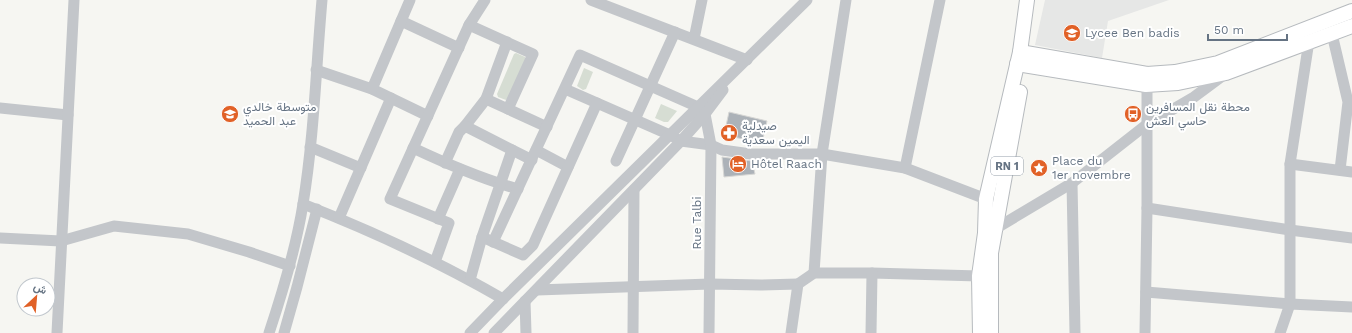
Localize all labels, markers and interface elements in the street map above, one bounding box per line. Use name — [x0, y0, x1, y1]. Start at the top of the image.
scale bar — [1208, 16, 1287, 42]
school or university icon: Lycee Ben badis — [1062, 23, 1082, 43]
text: 50 m — [1214, 23, 1244, 37]
place label: Lycee Ben badis — [1085, 26, 1180, 40]
place label: متوسطة خالدي عبد الحميد — [243, 100, 316, 128]
place label: محطة نقل المسافرين حاسي العش — [1146, 100, 1250, 131]
school or university icon: متوسطة خالدي عبد الحميد — [220, 104, 240, 124]
bus stop icon: محطة نقل المسافرين حاسي العش — [1123, 104, 1143, 124]
place label: صيدلية اليمين سعدية — [742, 119, 810, 148]
pharmacy icon: صيدلية اليمين سعدية — [719, 123, 739, 143]
hotel icon: Hôtel Raach — [728, 154, 748, 174]
place label: Place du 1er novembre — [1052, 154, 1131, 182]
place label: Hôtel Raach — [751, 157, 822, 171]
road number: RN 1 — [991, 157, 1023, 175]
place icon: Place du 1er novembre — [1029, 158, 1049, 178]
street label: Rue Talbi — [690, 196, 704, 250]
north arrow — [16, 277, 56, 317]
text: ش — [31, 280, 49, 297]

